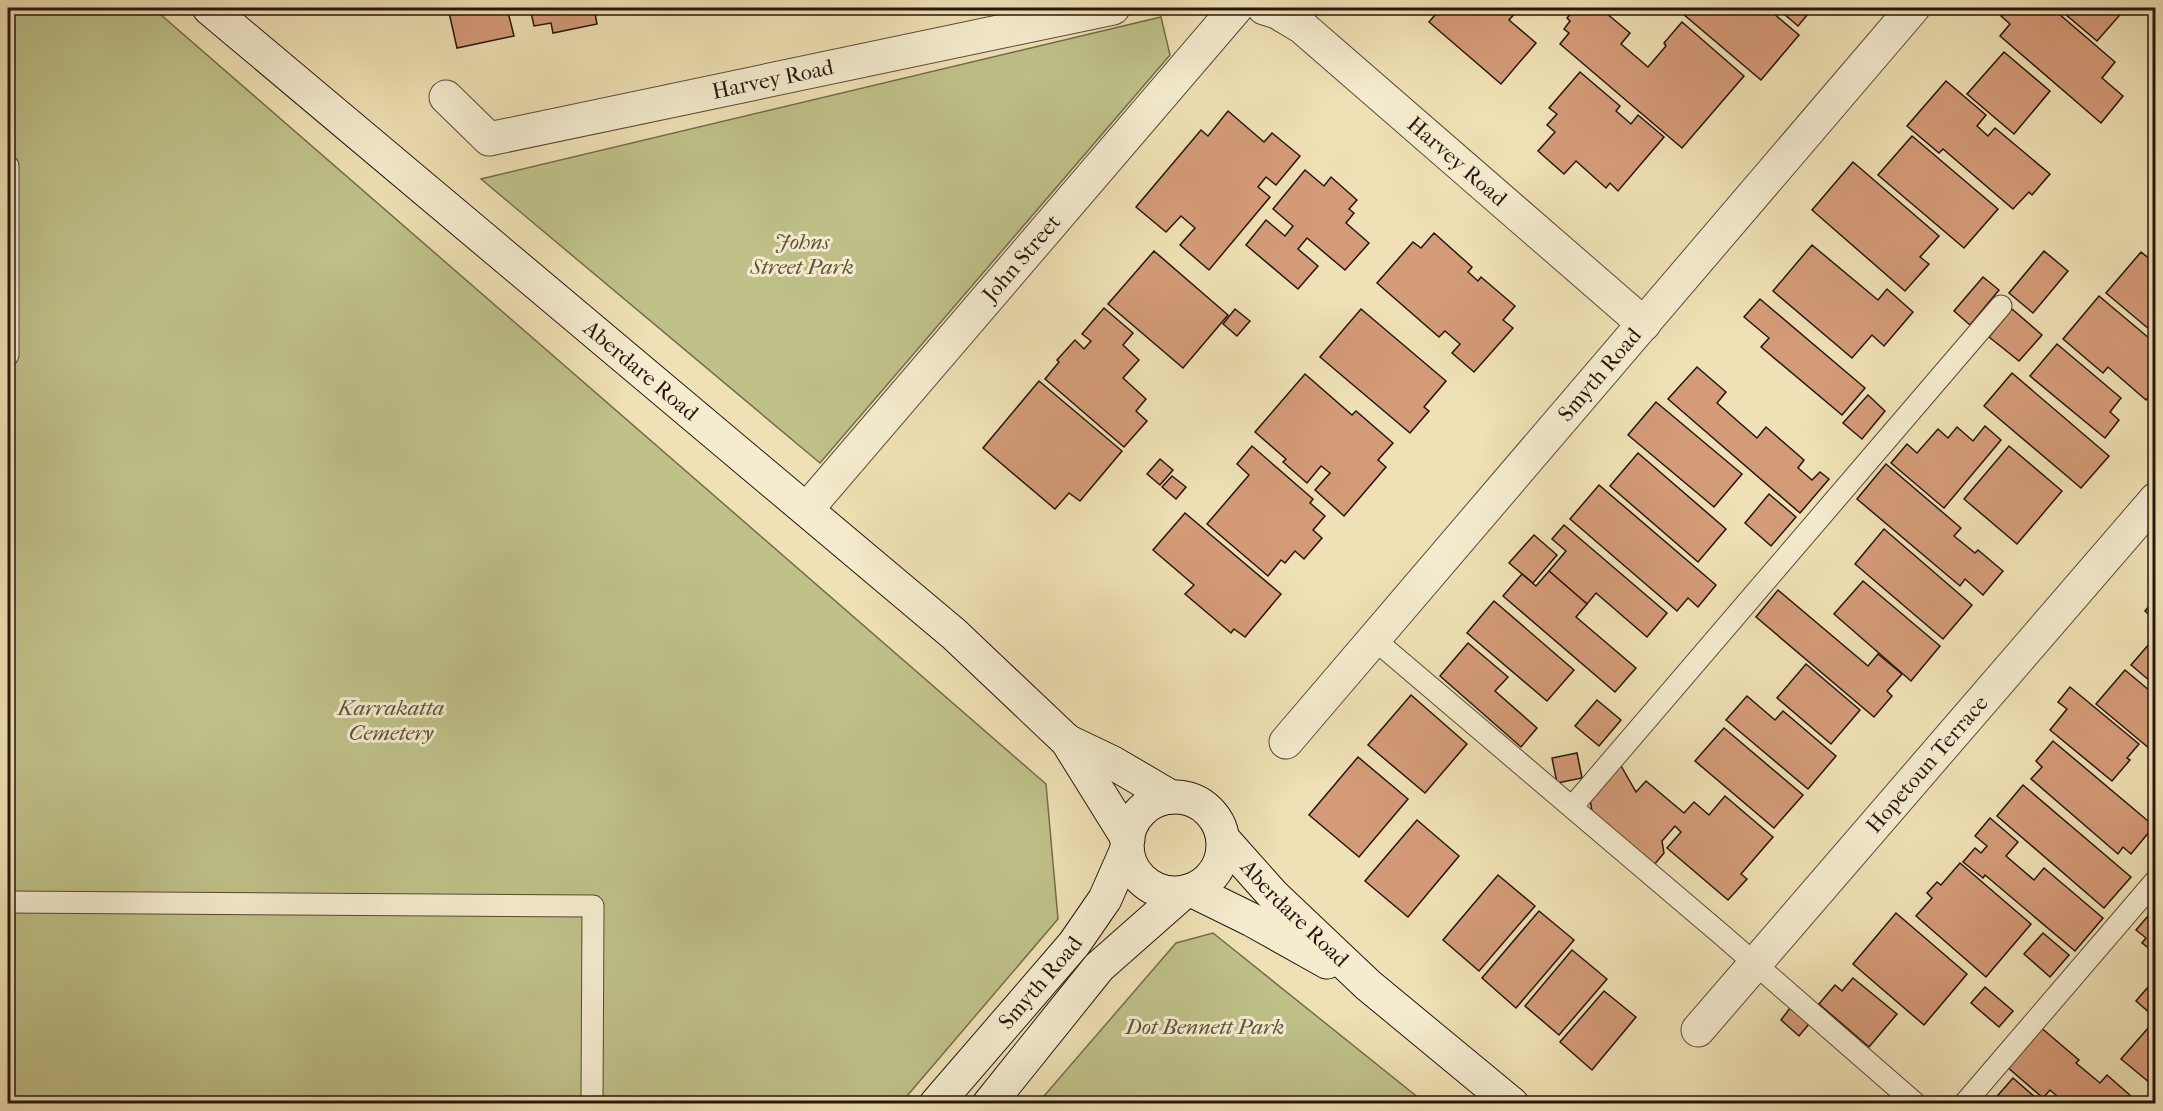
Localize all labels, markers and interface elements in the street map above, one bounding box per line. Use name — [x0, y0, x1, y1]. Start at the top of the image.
street label: Harvey Road — [710, 54, 837, 105]
street label: Harvey Road — [1402, 111, 1513, 213]
street label: John Street — [976, 209, 1066, 309]
park label: Johns Street Park — [749, 229, 854, 280]
street label: Aberdare Road — [577, 315, 704, 427]
street label: Smyth Road — [1553, 322, 1648, 427]
street label: Hopetoun Terrace — [1861, 690, 1994, 838]
park label: Karrakatta Cemetery — [336, 695, 444, 746]
street label: Aberdare Road — [1234, 854, 1355, 973]
street label: Smyth Road — [993, 931, 1089, 1035]
park label: Dot Bennett Park — [1124, 1014, 1284, 1040]

